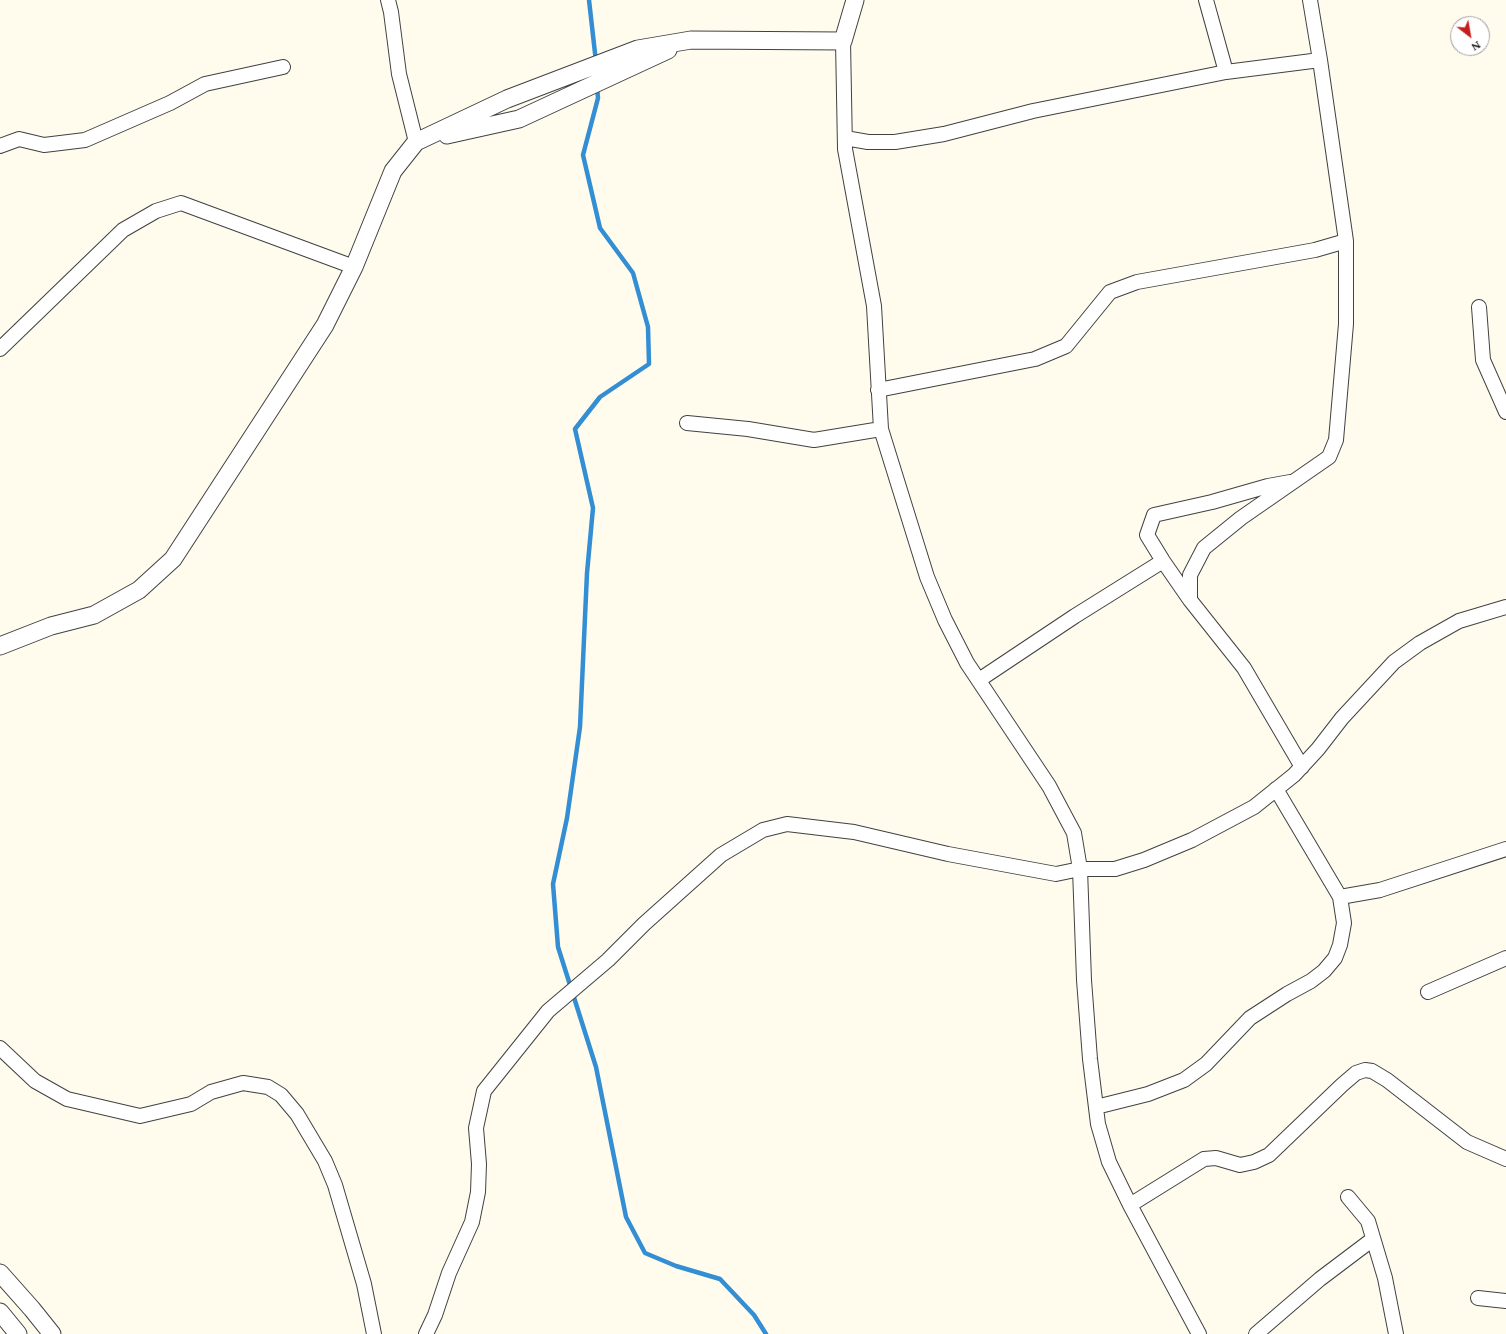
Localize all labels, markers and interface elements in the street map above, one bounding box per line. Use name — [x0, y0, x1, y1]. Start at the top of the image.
north arrow — [1450, 16, 1490, 56]
text: N — [1468, 36, 1484, 55]

